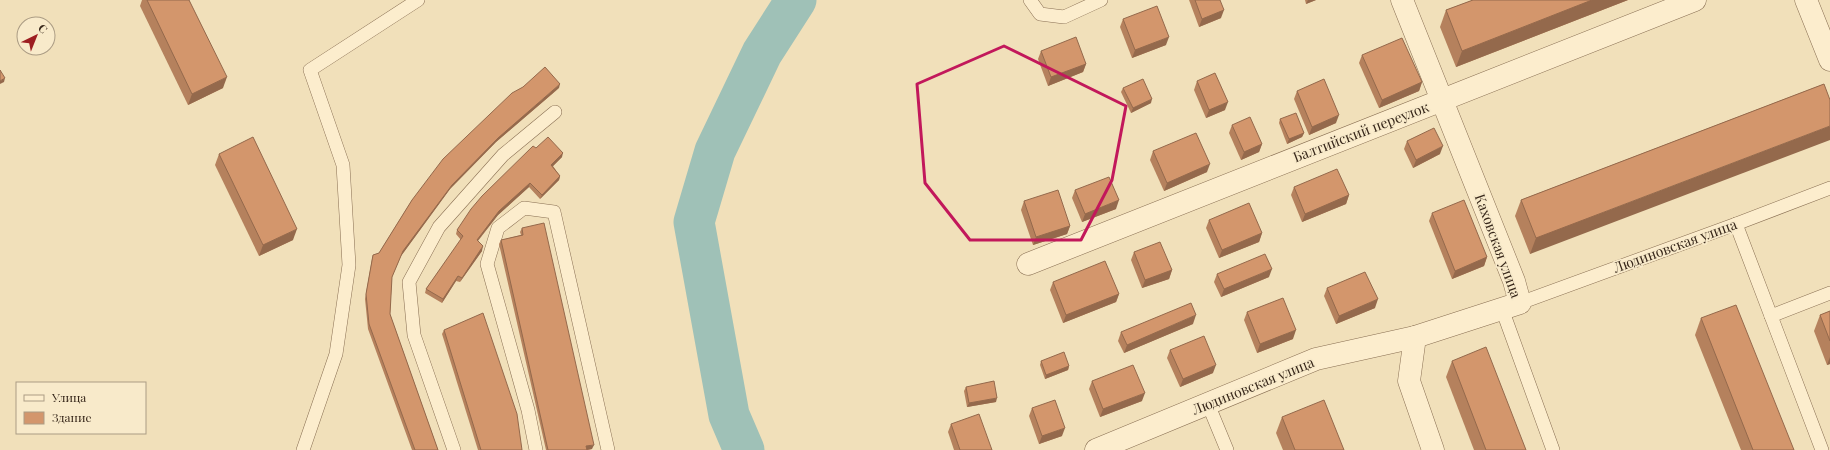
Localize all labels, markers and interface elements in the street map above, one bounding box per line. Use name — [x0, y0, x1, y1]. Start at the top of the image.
north arrow — [16, 16, 56, 56]
text: С — [35, 20, 51, 37]
street label: Балтийский переулок — [1290, 97, 1432, 166]
street label: Каховская улица — [1471, 191, 1526, 300]
street label: Людиновская улица — [1609, 214, 1739, 277]
street label: Людиновская улица — [1188, 352, 1317, 419]
legend — [16, 382, 146, 434]
text: Улица — [51, 389, 86, 405]
text: Здание — [52, 409, 92, 425]

